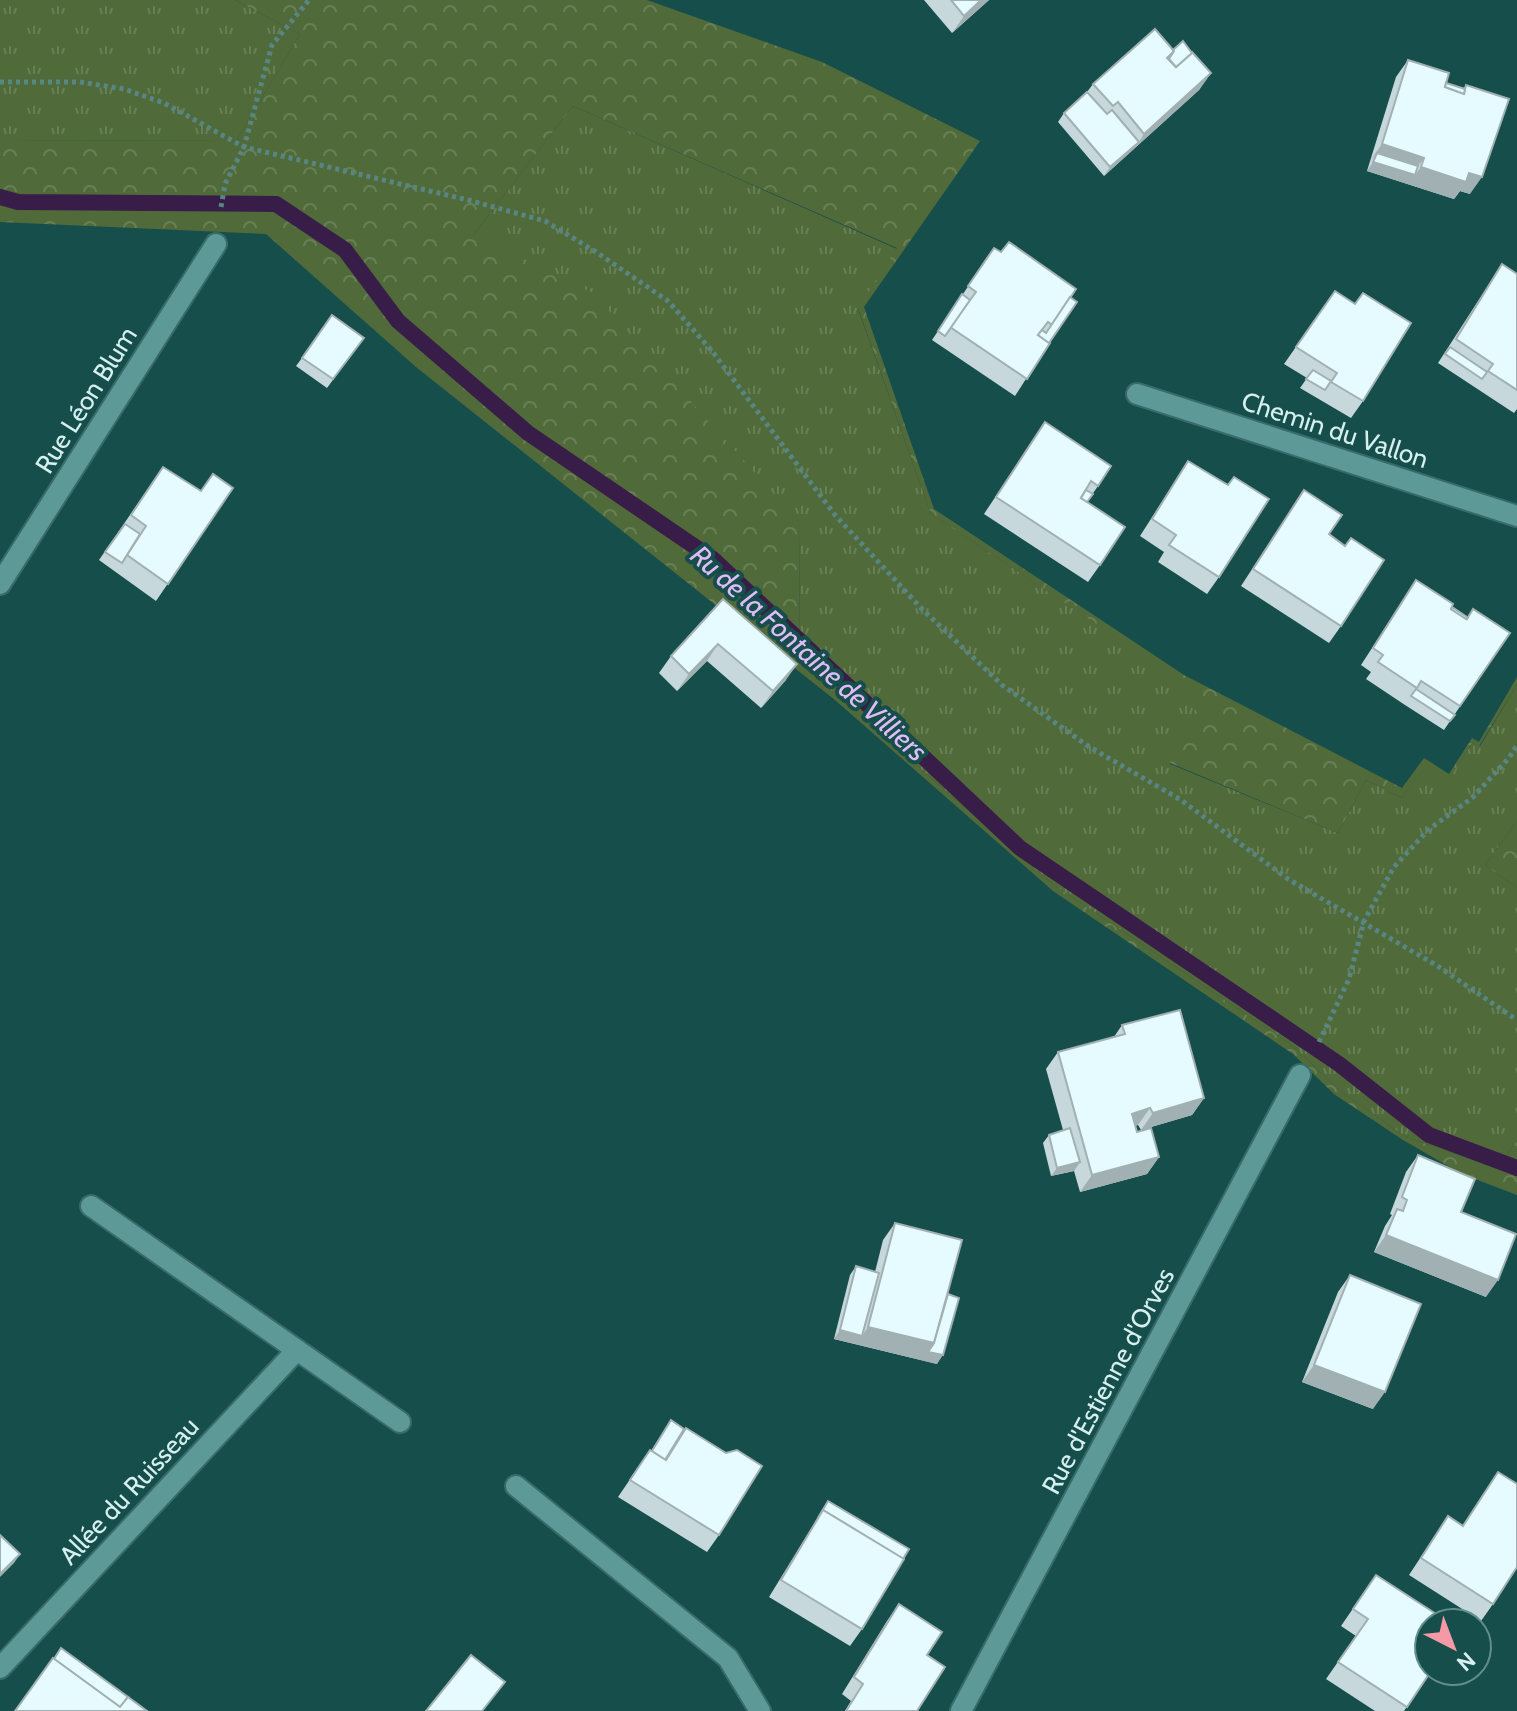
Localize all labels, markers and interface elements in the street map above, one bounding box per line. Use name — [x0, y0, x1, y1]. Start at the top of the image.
street label: Rue Léon Blum — [28, 321, 144, 479]
street label: Chemin du Vallon — [1238, 385, 1432, 475]
water label: Ru de la Fontaine de Villiers — [684, 538, 934, 768]
street label: Rue d'Estienne d'Orves — [1035, 1262, 1181, 1500]
street label: Allée du Ruisseau — [53, 1411, 205, 1571]
north arrow — [1413, 1607, 1493, 1687]
text: N — [1451, 1646, 1481, 1677]

